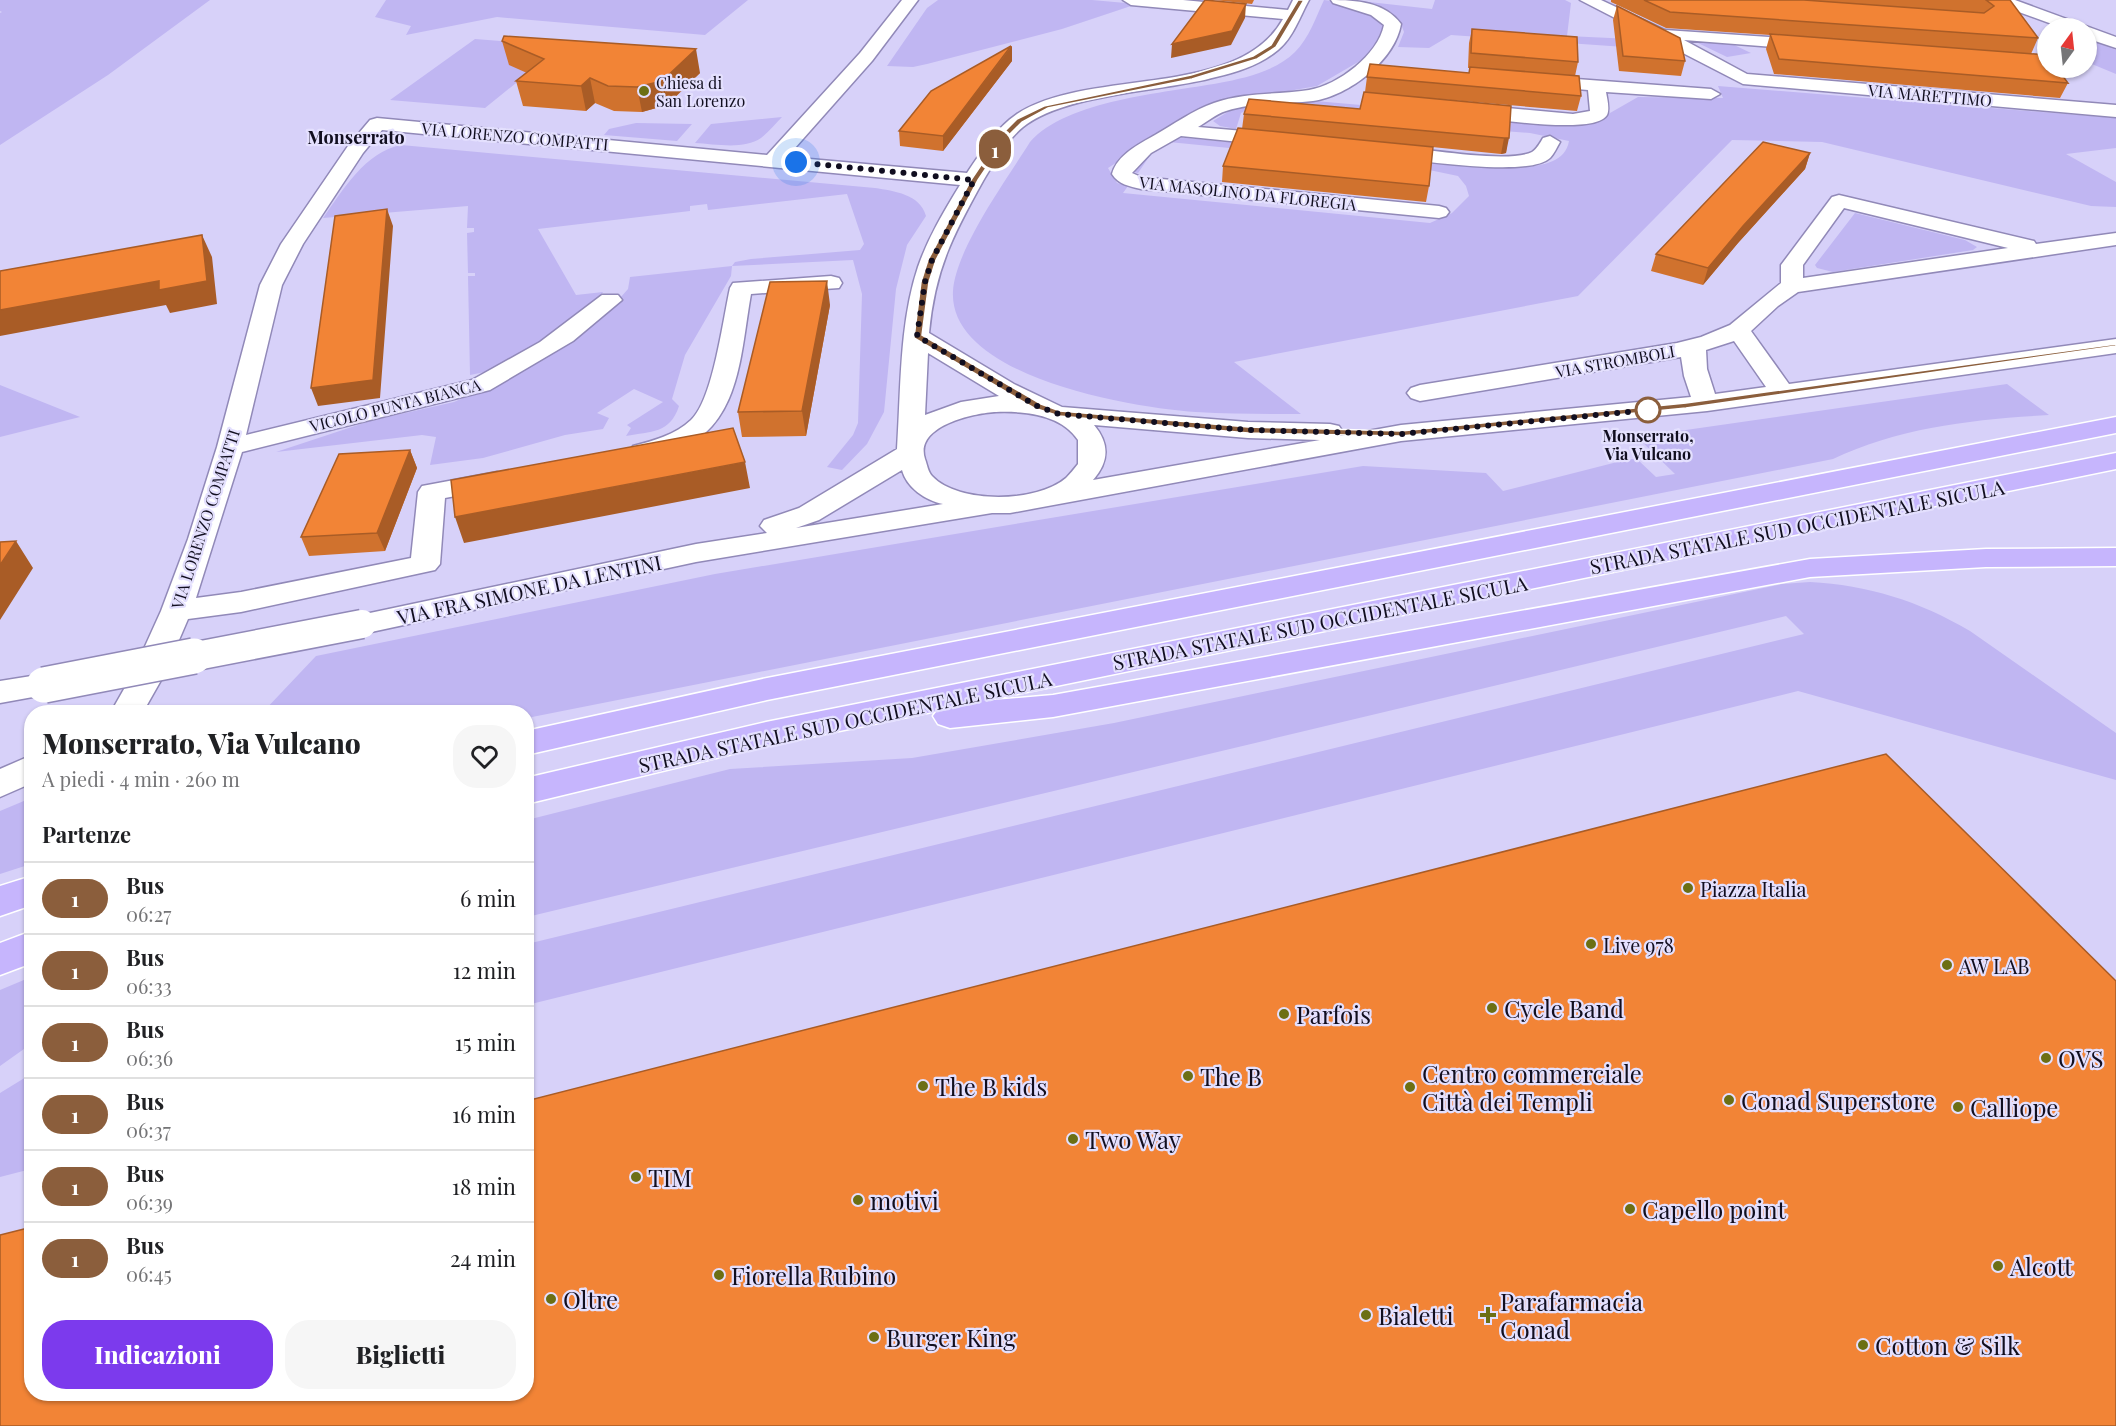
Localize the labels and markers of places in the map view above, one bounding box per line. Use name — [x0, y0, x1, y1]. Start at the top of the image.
place label: Chiesa di San Lorenzo — [656, 72, 745, 111]
marker: Chiesa di San Lorenzo — [637, 84, 651, 98]
marker: Monserrato, Via Vulcano — [1635, 397, 1661, 423]
place label: Monserrato, Via Vulcano — [1603, 425, 1693, 464]
place label: Piazza Italia — [1700, 875, 1807, 902]
marker: Piazza Italia — [1681, 881, 1695, 895]
place label: Live 978 — [1603, 931, 1674, 958]
marker: Live 978 — [1584, 937, 1598, 951]
place label: AW LAB — [1958, 952, 2029, 979]
marker: AW LAB — [1940, 958, 1954, 972]
place label: Cycle Band — [1504, 992, 1624, 1024]
place label: Parfois — [1296, 998, 1371, 1030]
marker: Cycle Band — [1485, 1001, 1499, 1015]
marker: Parfois — [1277, 1007, 1291, 1021]
place label: OVS — [2058, 1042, 2103, 1074]
marker: OVS — [2039, 1051, 2053, 1065]
place label: Centro commerciale Città dei Templi — [1422, 1057, 1642, 1117]
place label: The B — [1200, 1060, 1262, 1092]
marker: The B — [1181, 1069, 1195, 1083]
place label: The B kids — [935, 1070, 1047, 1102]
marker: The B kids — [916, 1079, 930, 1093]
marker: Centro commerciale Città dei Templi — [1403, 1080, 1417, 1094]
place label: Conad Superstore — [1741, 1084, 1935, 1116]
place label: Calliope — [1970, 1091, 2058, 1123]
marker: Conad Superstore — [1722, 1093, 1736, 1107]
marker: Calliope — [1951, 1100, 1965, 1114]
place label: Two Way — [1085, 1123, 1181, 1155]
marker: Two Way — [1066, 1132, 1080, 1146]
place label: TIM — [648, 1161, 692, 1193]
marker: TIM — [629, 1170, 643, 1184]
place label: motivi — [870, 1184, 939, 1216]
marker: motivi — [851, 1193, 865, 1207]
place label: Capello point — [1642, 1193, 1787, 1225]
marker: Capello point — [1623, 1202, 1637, 1216]
place label: Alcott — [2009, 1250, 2073, 1282]
place label: Fiorella Rubino — [731, 1259, 896, 1291]
marker: Alcott — [1991, 1259, 2005, 1273]
marker: Fiorella Rubino — [712, 1268, 726, 1282]
place label: Oltre — [563, 1283, 618, 1315]
place label: Parafarmacia Conad — [1500, 1285, 1643, 1345]
marker: Oltre — [544, 1292, 558, 1306]
place label: Bialetti — [1378, 1299, 1454, 1331]
marker: Bialetti — [1359, 1308, 1373, 1322]
marker: Parafarmacia Conad — [1481, 1308, 1495, 1322]
place label: Burger King — [886, 1321, 1016, 1353]
place label: Cotton & Silk — [1875, 1329, 2021, 1361]
marker: Burger King — [867, 1330, 881, 1344]
marker: Cotton & Silk — [1856, 1338, 1870, 1352]

